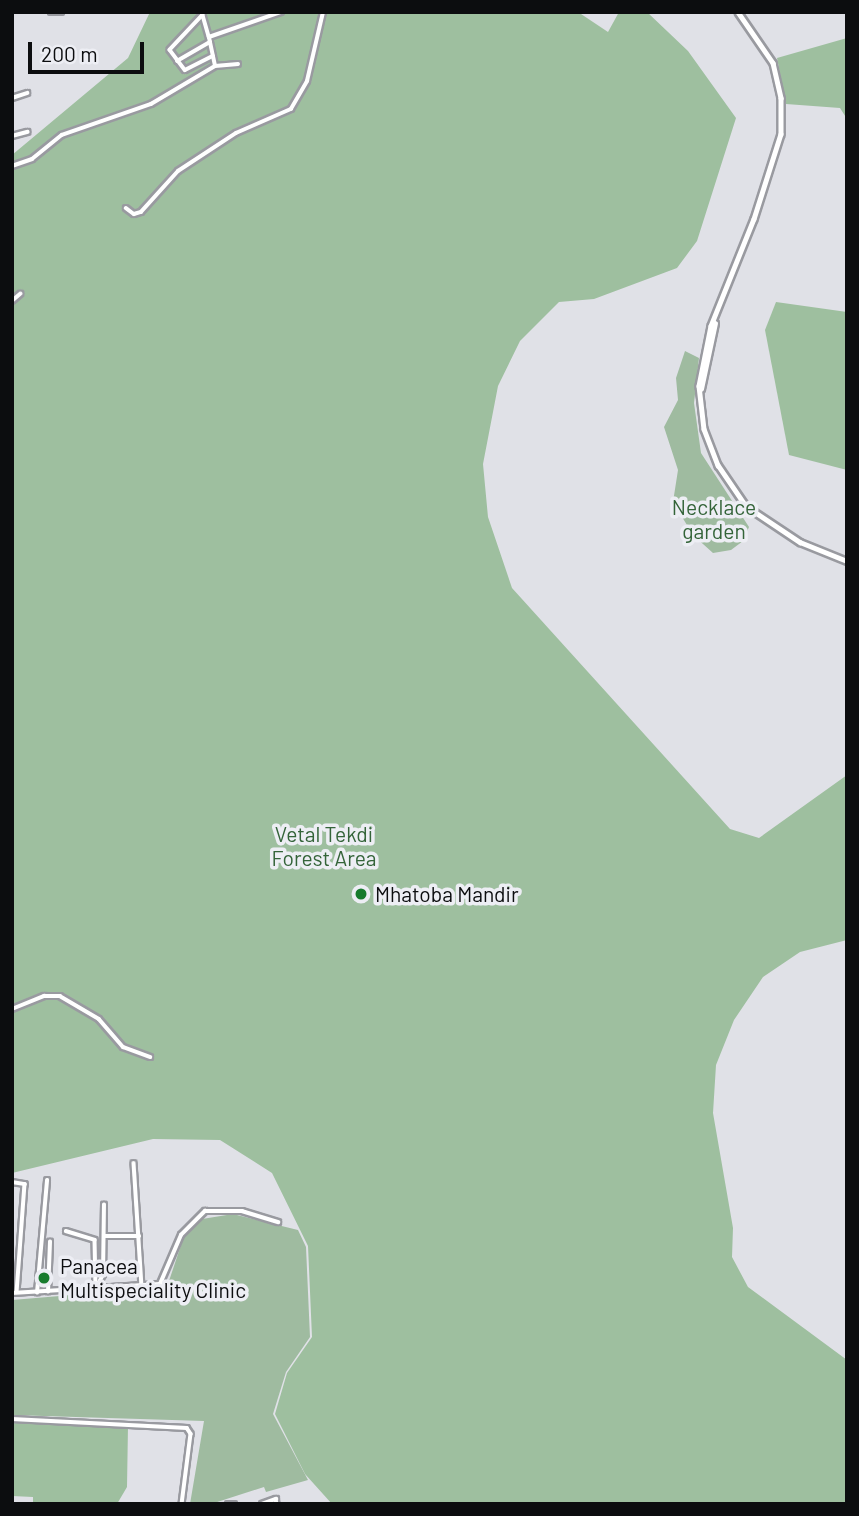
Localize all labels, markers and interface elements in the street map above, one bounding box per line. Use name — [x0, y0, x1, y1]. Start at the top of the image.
scale bar — [32, 28, 147, 72]
text: 200 m — [41, 41, 98, 66]
park label: Necklace garden — [672, 494, 756, 544]
park label: Vetal Tekdi Forest Area — [271, 821, 377, 871]
place label: Mhatoba Mandir — [375, 881, 519, 907]
marker: Mhatoba Mandir — [353, 886, 369, 902]
place label: Panacea Multispeciality Clinic — [60, 1253, 246, 1303]
marker: Panacea Multispeciality Clinic — [34, 1268, 54, 1288]

